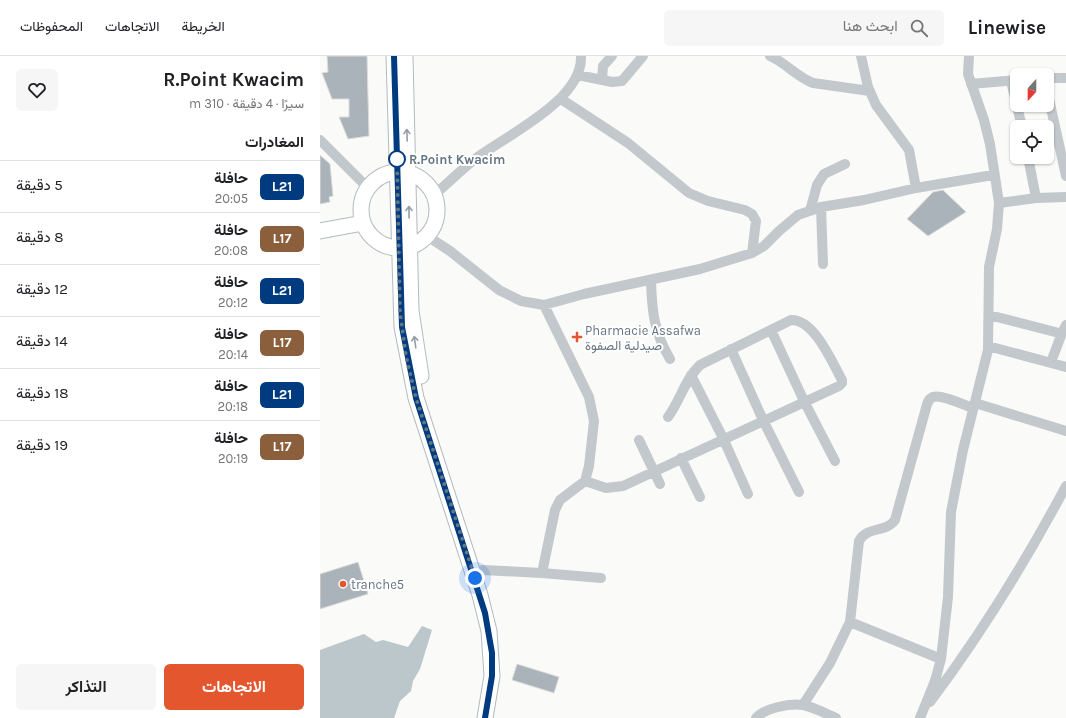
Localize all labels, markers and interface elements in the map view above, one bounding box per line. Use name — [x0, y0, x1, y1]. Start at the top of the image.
search box — [664, 10, 944, 46]
text: ابحث هنا — [843, 17, 898, 35]
icon: search — [908, 17, 930, 39]
text: Linewise — [968, 17, 1046, 39]
text: المحفوظات — [20, 18, 83, 35]
text: الاتجاهات — [105, 18, 159, 35]
text: الخريطة — [181, 18, 225, 35]
north arrow — [1010, 68, 1054, 112]
map controls — [1010, 68, 1054, 164]
button: heart — [16, 69, 58, 111]
text: R.Point Kwacim — [163, 69, 304, 91]
text: سيرًا · 4 دقيقة · 310 m — [189, 96, 304, 111]
button: locate — [1010, 120, 1054, 164]
one-way arrow — [403, 129, 411, 142]
text: المغادرات — [245, 133, 304, 151]
marker: R.Point Kwacim — [388, 150, 406, 168]
place label: R.Point Kwacim — [409, 152, 505, 167]
text: حافلة — [214, 169, 248, 187]
text: 5 دقيقة — [16, 176, 63, 194]
text: L21 — [272, 178, 292, 195]
text: 20:05 — [215, 191, 248, 206]
one-way arrow — [405, 206, 413, 219]
text: حافلة — [214, 221, 248, 239]
text: 8 دقيقة — [16, 228, 64, 246]
text: L17 — [273, 230, 291, 247]
text: 20:08 — [214, 243, 248, 258]
text: حافلة — [214, 273, 248, 291]
text: 12 دقيقة — [16, 280, 68, 298]
text: L21 — [272, 282, 292, 299]
text: 20:12 — [218, 295, 248, 310]
place label: Pharmacie Assafwa صيدلية الصفوة — [585, 323, 701, 354]
text: حافلة — [214, 325, 248, 343]
text: 14 دقيقة — [16, 332, 68, 350]
marker: Pharmacie Assafwa صيدلية الصفوة — [572, 332, 582, 342]
text: L17 — [273, 334, 291, 351]
one-way arrow — [411, 336, 419, 349]
text: 20:14 — [218, 347, 248, 362]
text: حافلة — [214, 377, 248, 395]
text: 18 دقيقة — [16, 384, 68, 402]
text: L21 — [272, 386, 292, 403]
text: 20:18 — [217, 399, 248, 414]
text: حافلة — [214, 429, 248, 447]
text: 19 دقيقة — [16, 436, 68, 454]
text: L17 — [273, 438, 291, 455]
text: 20:19 — [218, 451, 248, 466]
your location — [465, 568, 485, 588]
place label: tranche5 — [351, 577, 404, 592]
marker: tranche5 — [338, 579, 348, 589]
button: التذاكر — [16, 664, 156, 710]
button: الاتجاهات — [164, 664, 304, 710]

